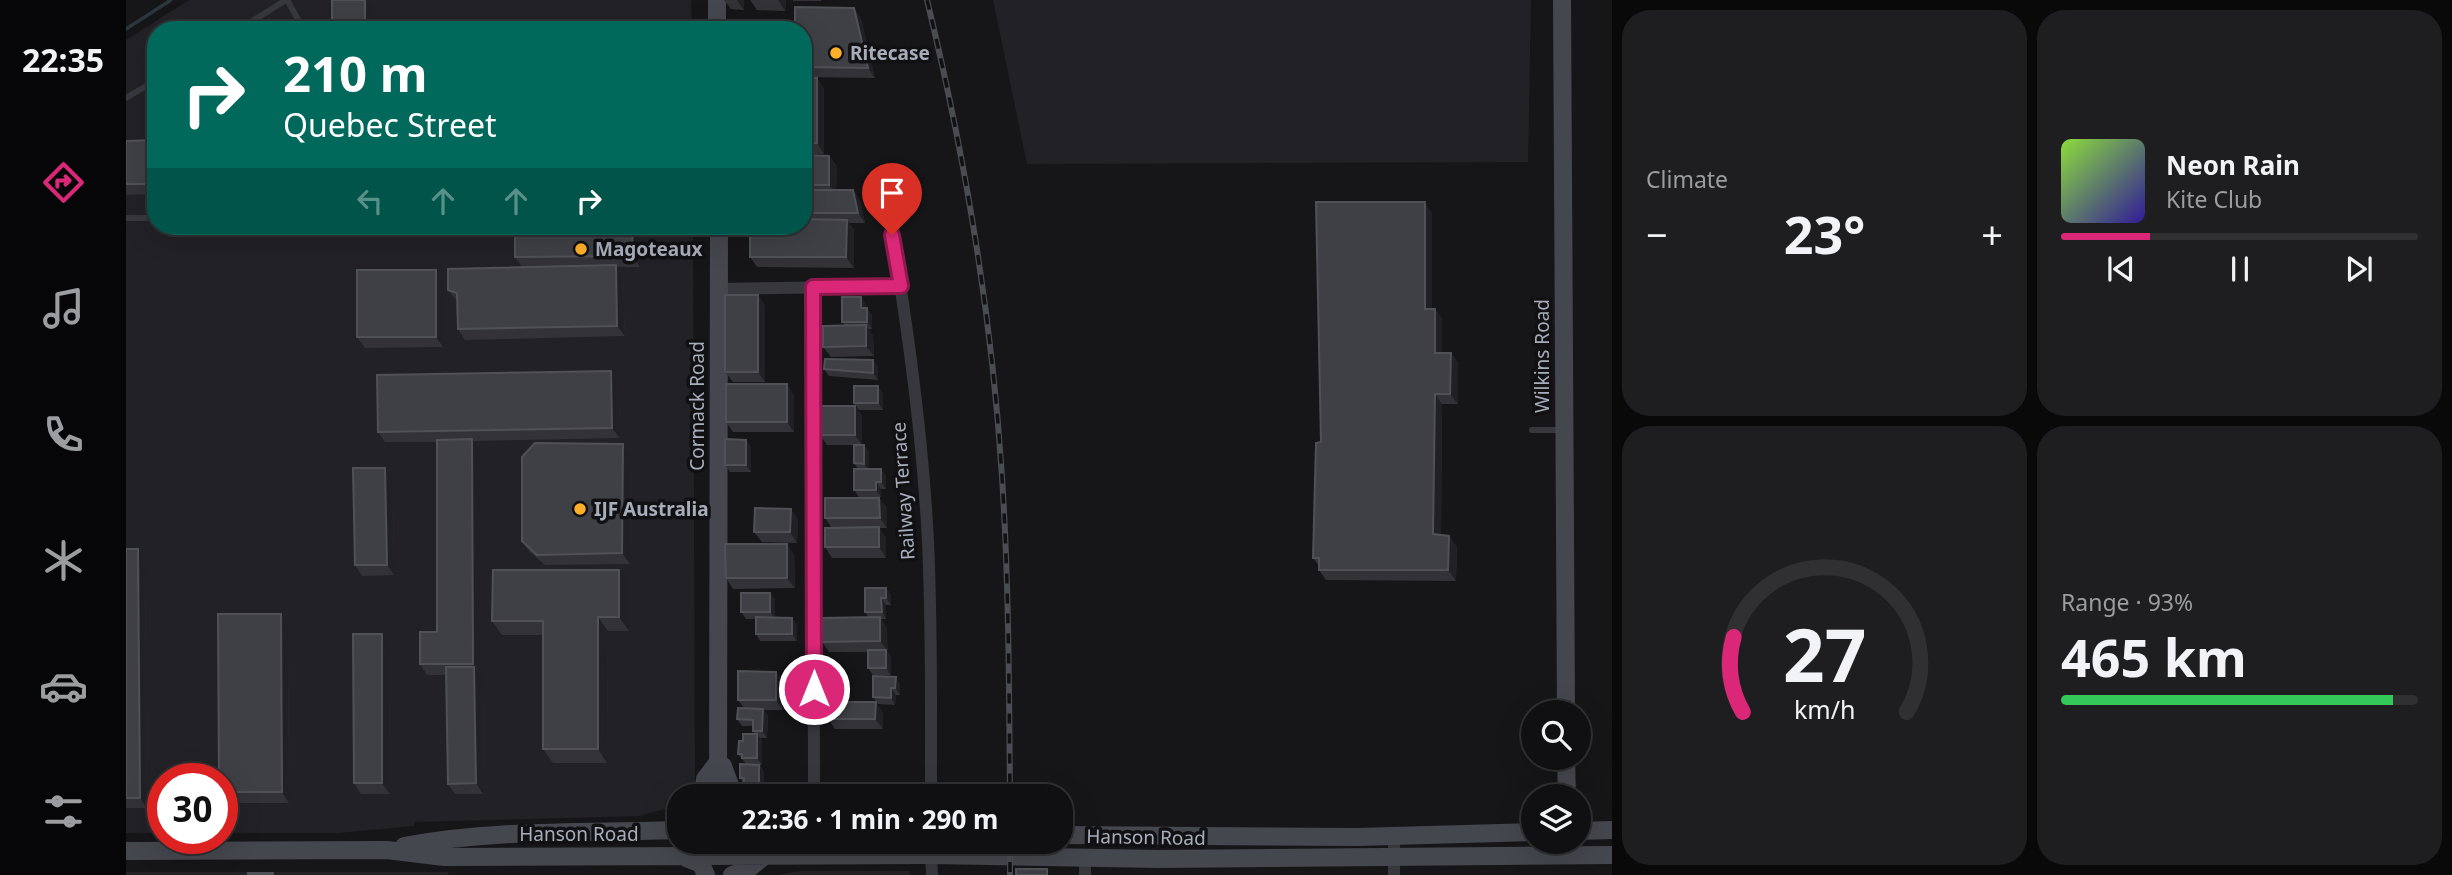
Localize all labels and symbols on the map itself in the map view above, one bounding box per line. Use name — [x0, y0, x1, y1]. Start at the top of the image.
place label: Ritecase — [850, 40, 930, 66]
marker: Ritecase — [828, 45, 844, 61]
pin — [862, 163, 922, 235]
place label: Magoteaux — [595, 236, 703, 262]
marker: Magoteaux — [573, 241, 589, 257]
street label: Wilkins Road — [1529, 299, 1555, 413]
street label: Cormack Road — [684, 341, 710, 471]
street label: Railway Terrace — [885, 421, 921, 561]
place label: IJF Australia — [594, 496, 709, 522]
marker: IJF Australia — [572, 501, 588, 517]
position arrow — [777, 652, 851, 726]
speed limit sign: 30 — [147, 763, 238, 854]
street label: Hanson Road — [519, 821, 639, 847]
street label: Hanson Road — [1086, 823, 1206, 851]

